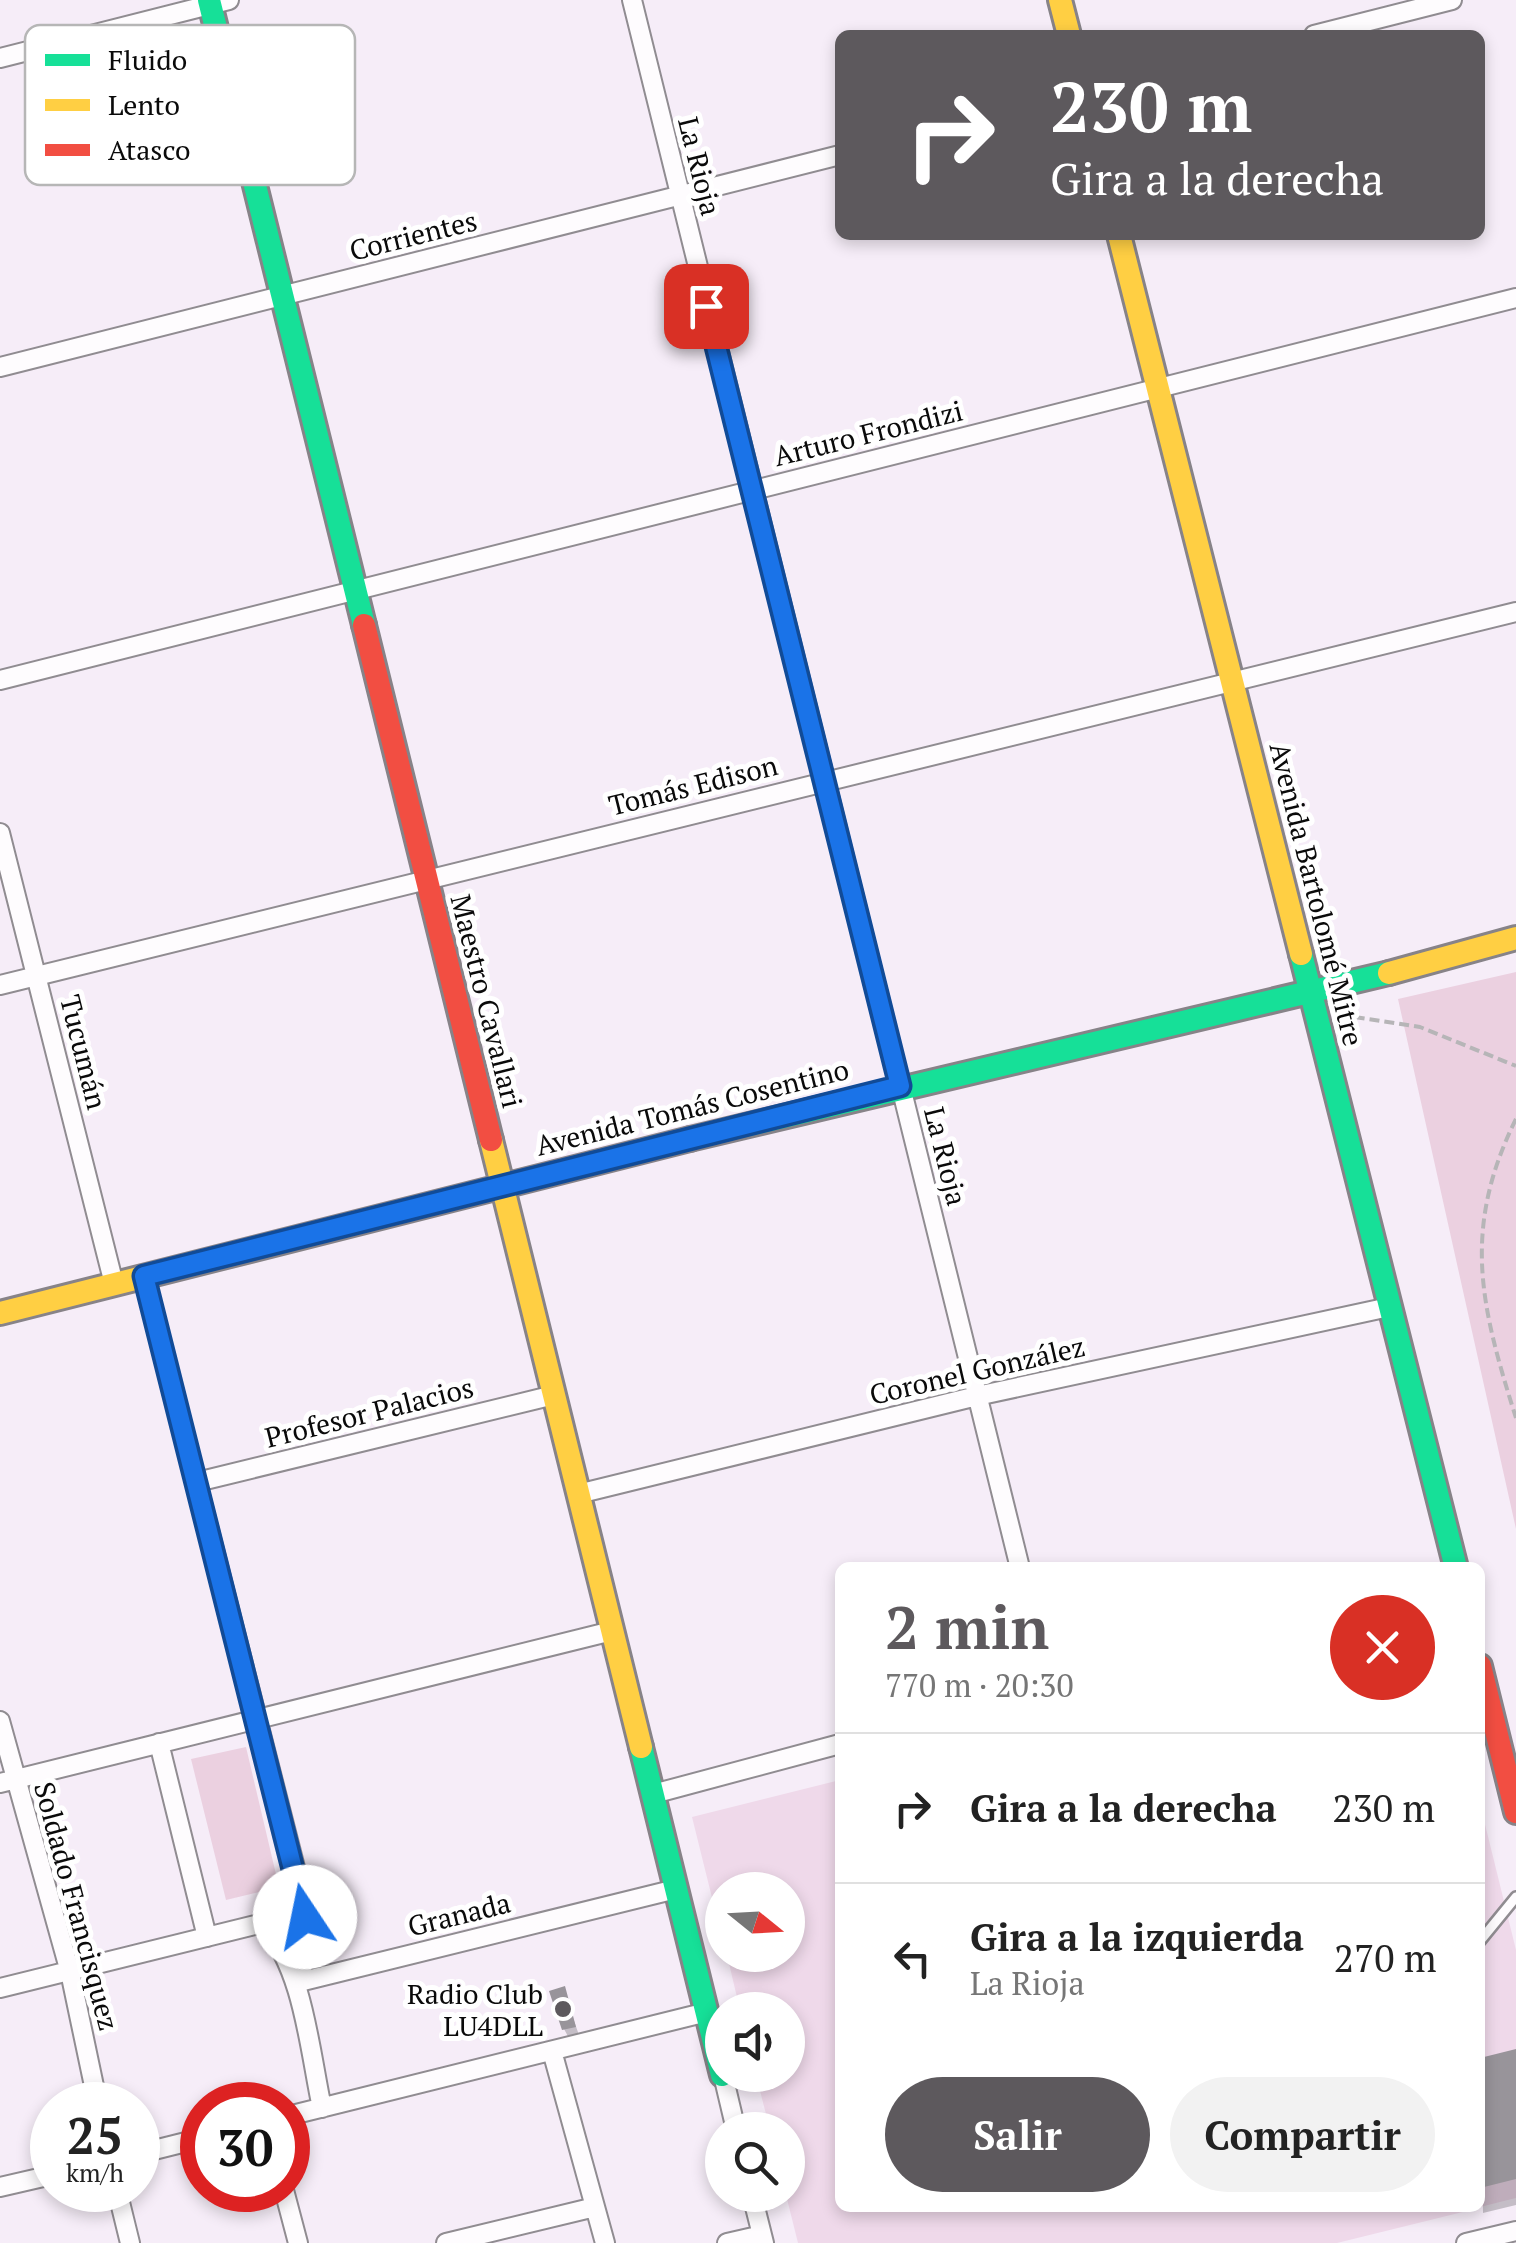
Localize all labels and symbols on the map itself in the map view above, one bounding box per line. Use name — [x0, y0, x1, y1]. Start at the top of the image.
legend — [25, 25, 355, 185]
text: Fluido — [108, 41, 187, 78]
text: Lento — [108, 86, 180, 123]
street label: La Rioja — [670, 113, 730, 219]
text: Atasco — [108, 131, 190, 168]
street label: Corrientes — [345, 201, 481, 269]
pin — [664, 264, 749, 349]
street label: Arturo Frondizi — [770, 392, 966, 474]
street label: Avenida Bartolomé Mitre — [1261, 738, 1373, 1050]
street label: Tomás Edison — [605, 746, 782, 824]
street label: Maestro Cavallari — [443, 890, 531, 1112]
street label: Tucumán — [52, 991, 116, 1113]
street label: Avenida Tomás Cosentino — [532, 1050, 852, 1164]
street label: La Rioja — [916, 1103, 976, 1209]
street label: Coronel González — [866, 1327, 1088, 1413]
street label: Profesor Palacios — [261, 1368, 477, 1456]
street label: Soldado Francisquez — [26, 1778, 128, 2034]
position arrow — [253, 1865, 357, 1969]
north arrow — [705, 1872, 805, 1972]
street label: Granada — [404, 1883, 514, 1945]
place label: Radio Club LU4DLL — [407, 1975, 543, 2044]
marker: Radio Club LU4DLL — [552, 1998, 574, 2020]
speed limit sign: 30 — [180, 2082, 310, 2212]

